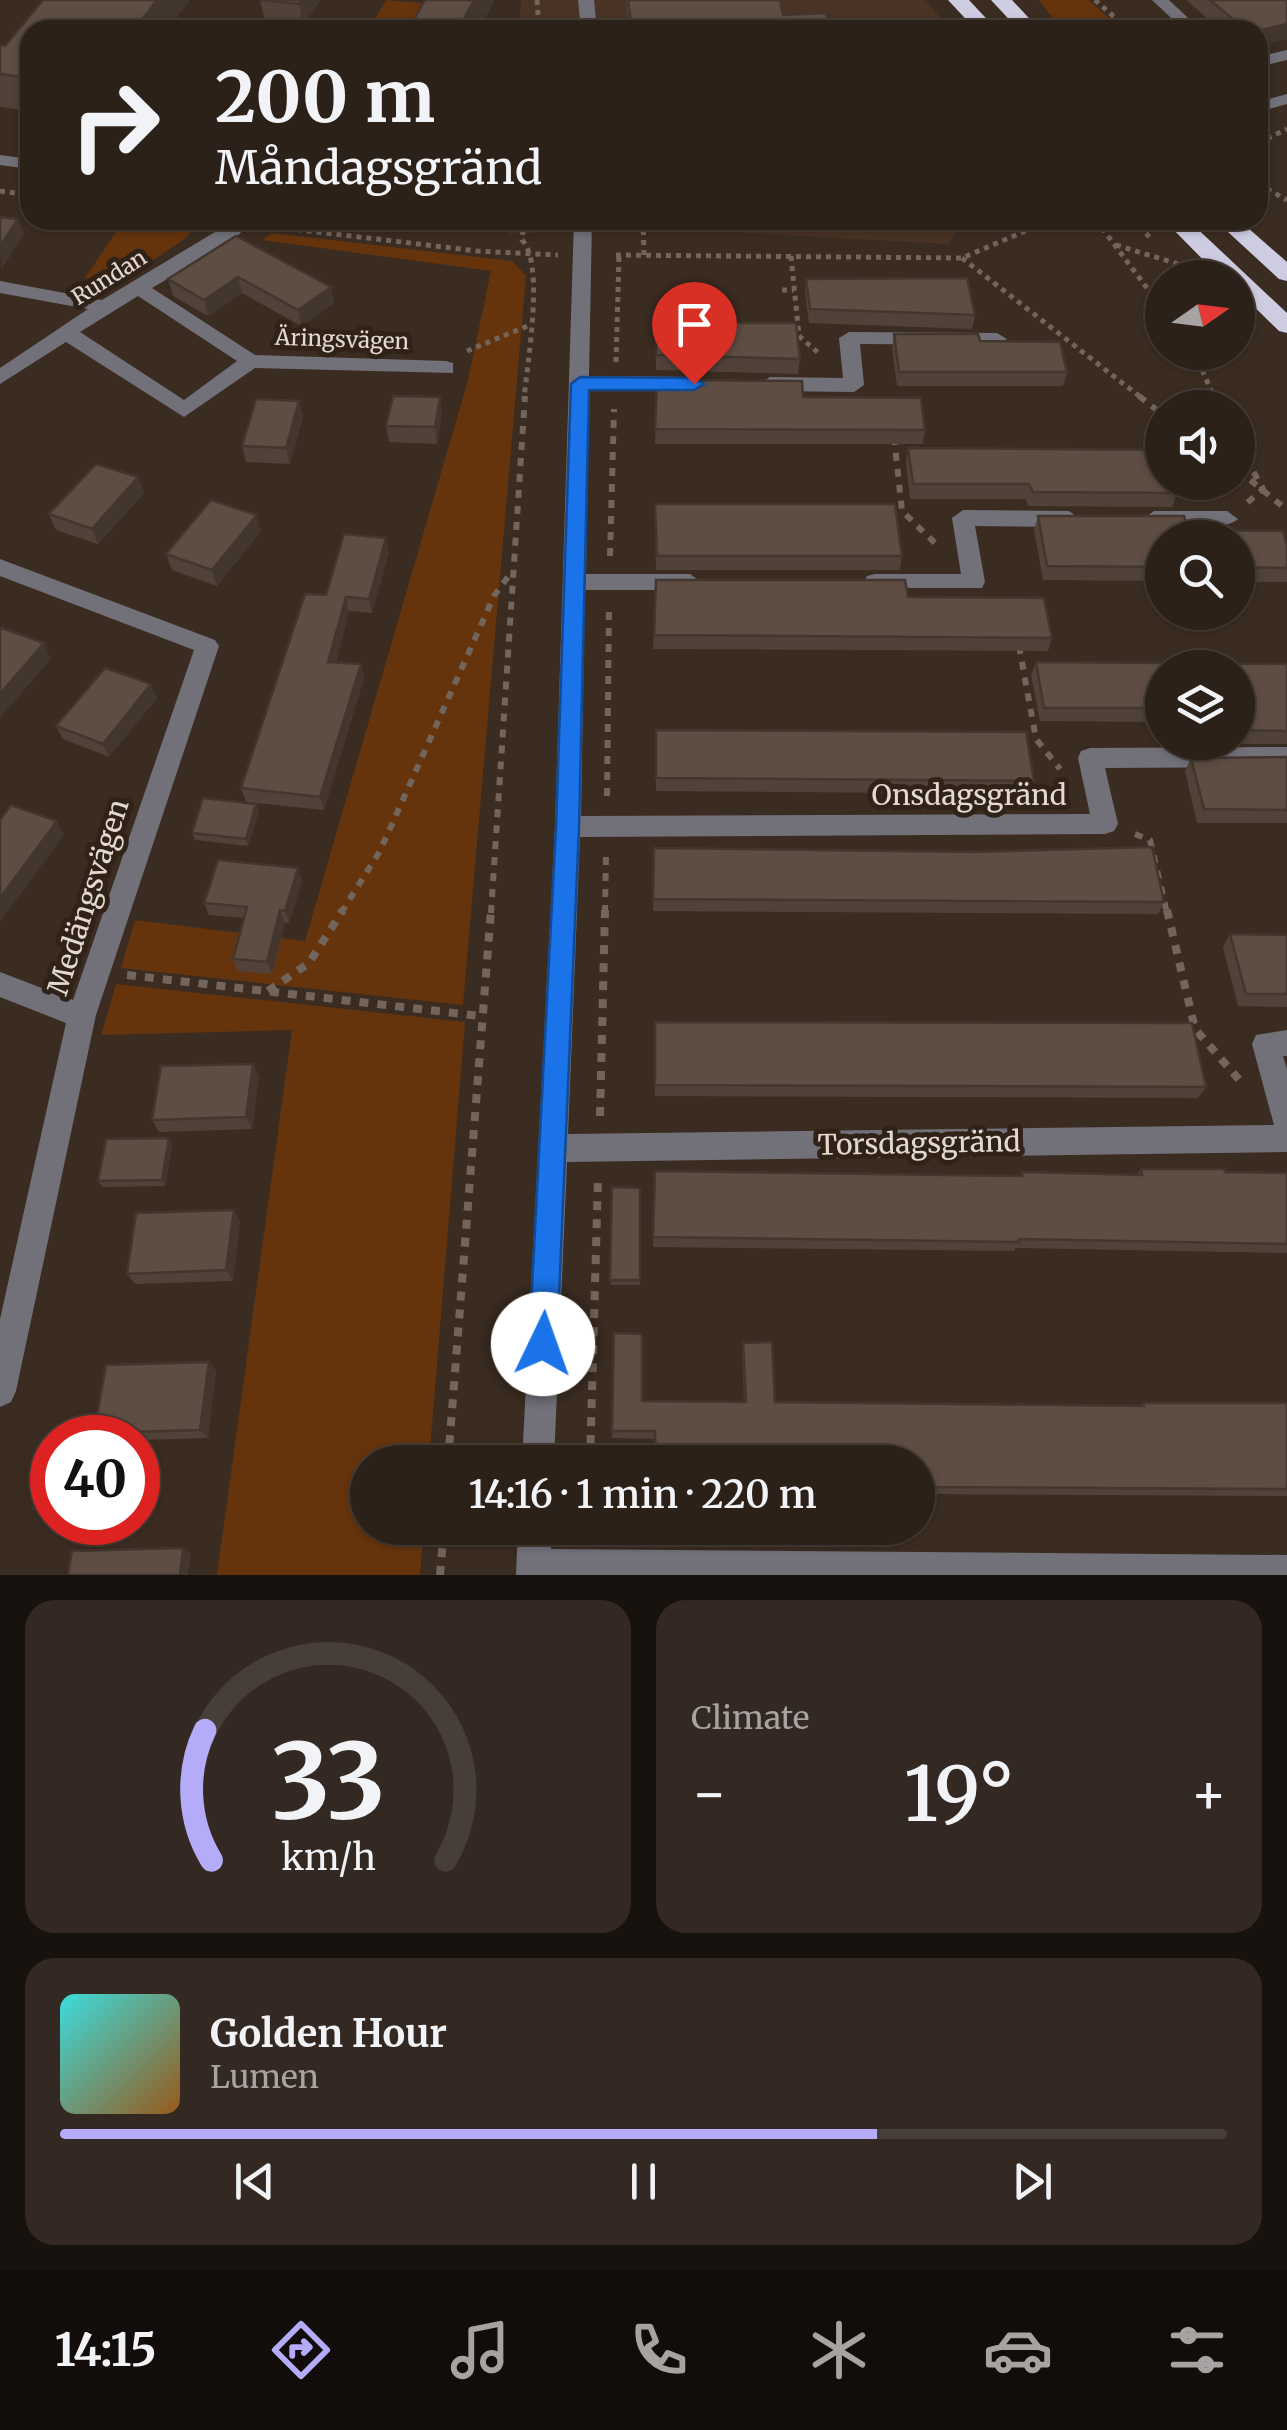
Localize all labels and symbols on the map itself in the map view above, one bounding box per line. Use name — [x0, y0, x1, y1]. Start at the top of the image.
street label: Rundan — [66, 243, 152, 311]
north arrow — [1145, 260, 1255, 370]
pin — [652, 282, 737, 385]
street label: Äringsvägen — [273, 323, 410, 355]
street label: Onsdagsgränd — [871, 777, 1067, 813]
street label: Medängsvägen — [39, 794, 137, 1000]
street label: Torsdagsgränd — [817, 1123, 1021, 1163]
position arrow — [491, 1292, 595, 1396]
speed limit sign: 40 — [30, 1415, 160, 1545]

